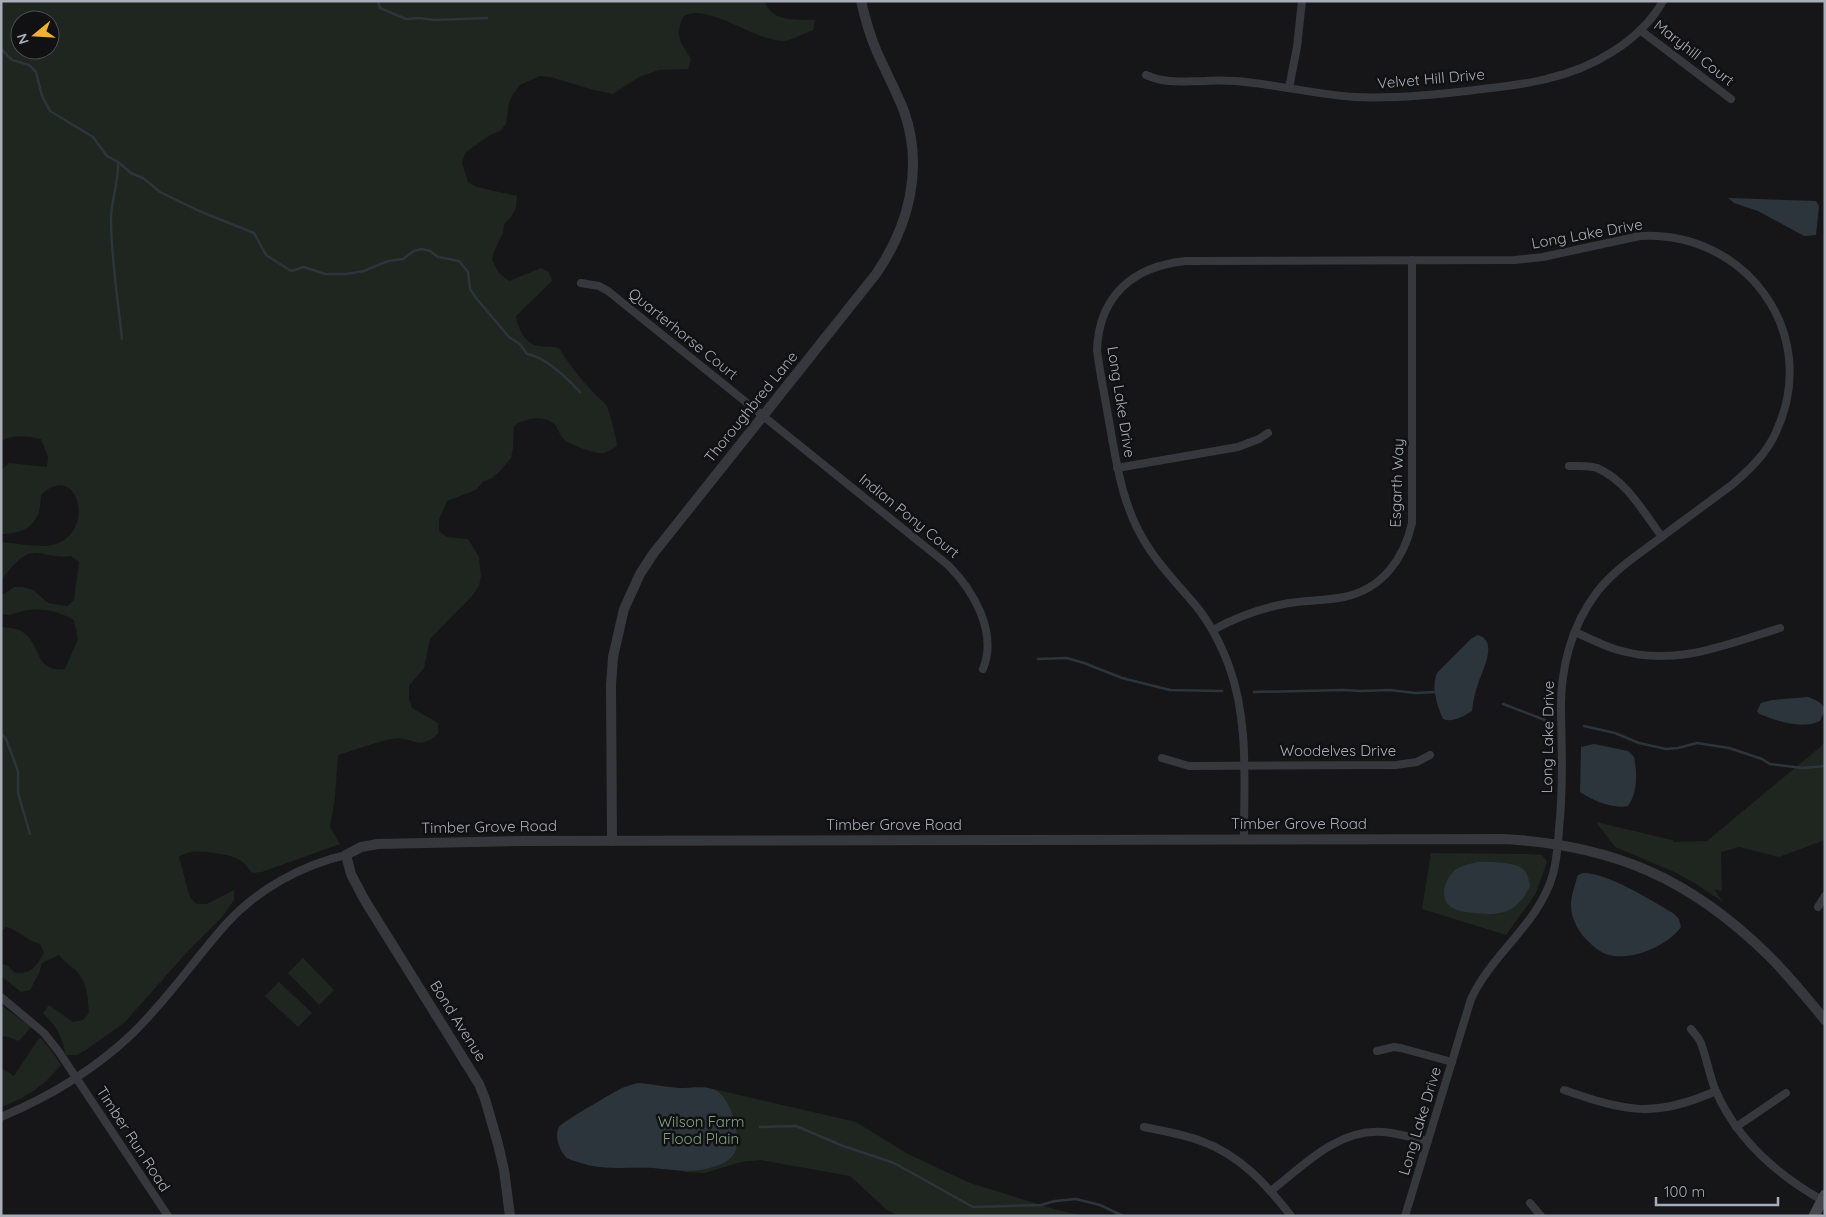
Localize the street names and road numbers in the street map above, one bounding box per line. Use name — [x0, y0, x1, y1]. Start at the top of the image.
street label: Maryhill Court — [1650, 15, 1738, 90]
street label: Velvet Hill Drive — [1376, 64, 1485, 93]
street label: Long Lake Drive — [1530, 214, 1644, 253]
street label: Quarterhorse Court — [625, 284, 742, 384]
street label: Long Lake Drive — [1103, 345, 1140, 459]
street label: Thoroughbred Lane — [700, 347, 801, 466]
street label: Esgarth Way — [1385, 438, 1408, 528]
street label: Indian Pony Court — [855, 469, 963, 562]
street label: Long Lake Drive — [1537, 681, 1558, 793]
street label: Woodelves Drive — [1280, 741, 1396, 760]
street label: Timber Grove Road — [1231, 814, 1367, 833]
street label: Timber Grove Road — [826, 815, 962, 834]
street label: Timber Grove Road — [421, 816, 557, 837]
street label: Bond Avenue — [426, 977, 491, 1065]
street label: Long Lake Drive — [1394, 1064, 1445, 1177]
street label: Timber Run Road — [92, 1082, 175, 1195]

